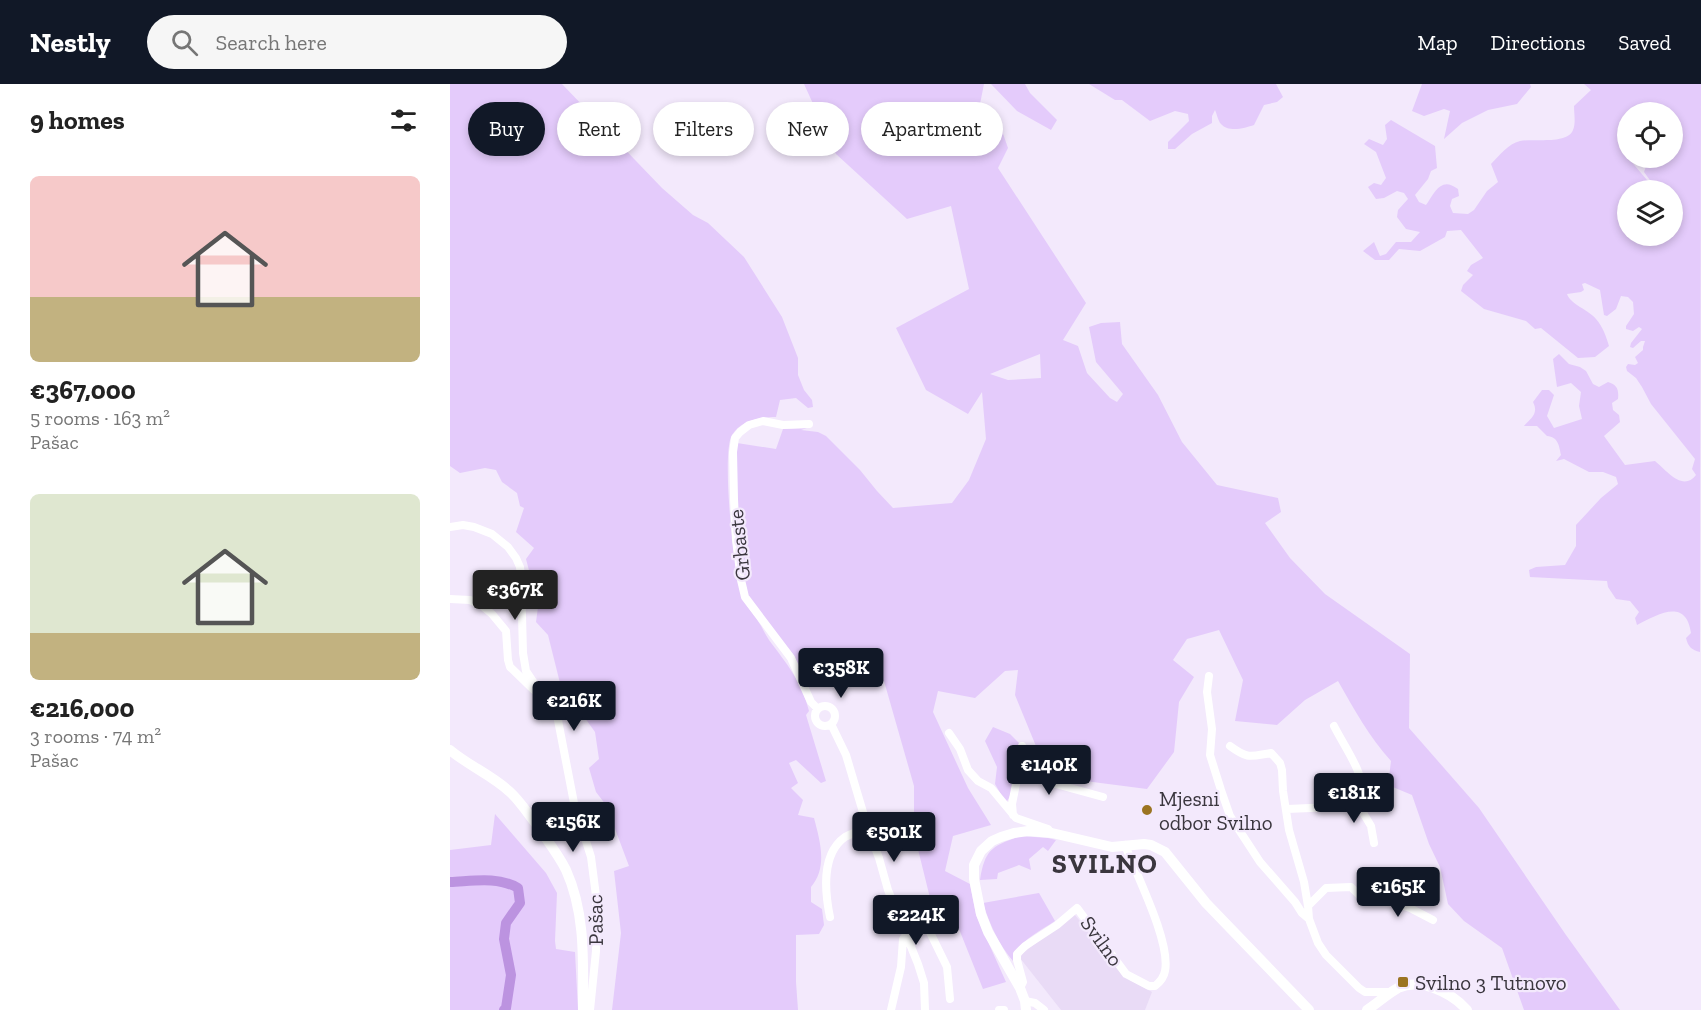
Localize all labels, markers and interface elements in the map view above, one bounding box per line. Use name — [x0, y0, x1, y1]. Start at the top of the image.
search box — [147, 15, 567, 69]
text: Nestly — [30, 26, 111, 59]
icon: search — [168, 26, 201, 59]
text: Search here — [216, 29, 327, 56]
text: Map — [1418, 30, 1458, 55]
text: Directions — [1491, 30, 1585, 55]
text: Saved — [1618, 30, 1671, 55]
chip: Buy — [468, 102, 545, 156]
chip: Rent — [557, 102, 641, 156]
chip: Filters — [653, 102, 754, 156]
chip: New — [766, 102, 849, 156]
chip: Apartment — [861, 102, 1003, 156]
map controls — [1617, 102, 1683, 246]
button: locate — [1617, 102, 1683, 168]
text: 9 homes — [30, 104, 125, 136]
icon: filters — [387, 104, 420, 137]
button: layers — [1617, 180, 1683, 246]
icon: home — [171, 215, 279, 323]
text: €367,000 — [30, 374, 136, 406]
text: 5 rooms · 163 m² — [30, 406, 170, 430]
text: Pašac — [30, 430, 79, 454]
street label: Grbaste — [723, 508, 755, 582]
icon: home — [171, 533, 279, 641]
pin: €367K — [473, 570, 557, 621]
text: €367K — [487, 577, 543, 601]
pin: €358K — [799, 648, 883, 699]
text: €358K — [812, 655, 870, 679]
pin: €216K — [532, 681, 616, 732]
text: €216K — [547, 688, 601, 712]
text: €216,000 — [30, 692, 135, 724]
text: 3 rooms · 74 m² — [30, 724, 161, 748]
pin: €140K — [1007, 745, 1091, 796]
text: Pašac — [30, 748, 79, 772]
text: €140K — [1021, 752, 1077, 776]
pin: €181K — [1312, 773, 1396, 824]
text: €181K — [1328, 780, 1380, 804]
place label: Mjesni odbor Svilno — [1159, 786, 1273, 835]
pin: €156K — [531, 802, 615, 853]
marker: Mjesni odbor Svilno — [1140, 803, 1154, 817]
text: €156K — [546, 809, 600, 833]
pin: €501K — [852, 812, 936, 863]
text: €501K — [866, 819, 922, 843]
district label: SVILNO — [1052, 848, 1158, 880]
pin: €165K — [1356, 867, 1440, 918]
text: €165K — [1371, 874, 1425, 898]
street label: Pašac — [582, 894, 608, 946]
pin: €224K — [874, 895, 958, 946]
text: €224K — [887, 902, 945, 926]
street label: Svilno — [1075, 911, 1129, 971]
place label: Svilno 3 Tutnovo — [1415, 970, 1567, 995]
marker: Svilno 3 Tutnovo — [1396, 975, 1410, 989]

